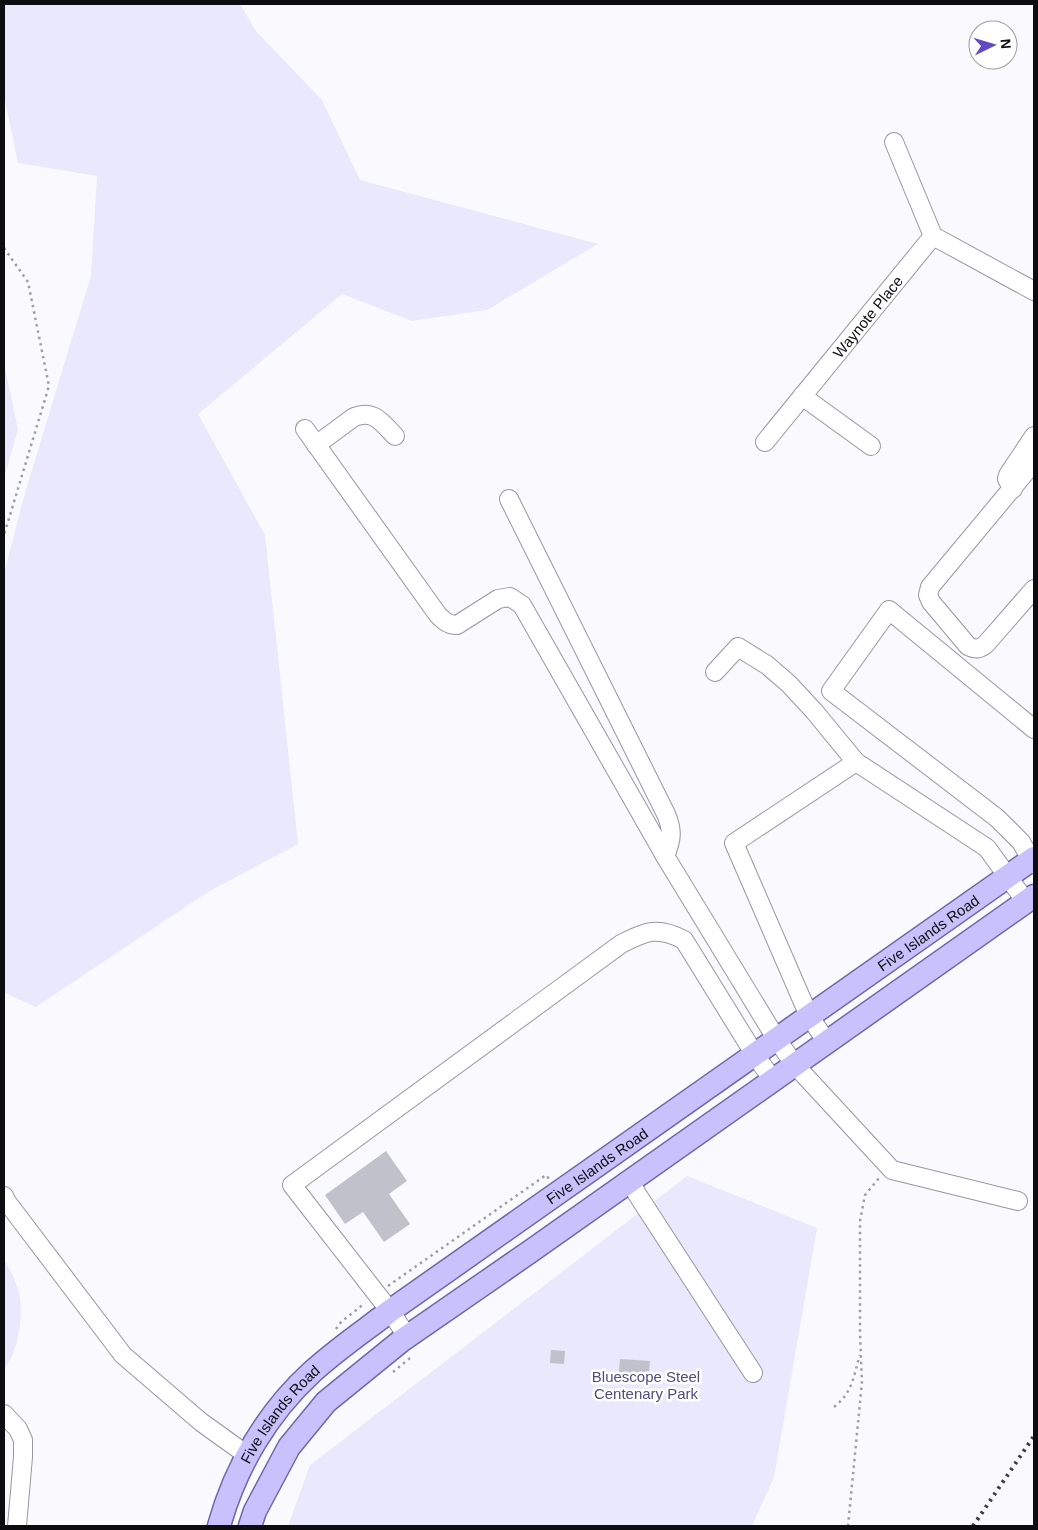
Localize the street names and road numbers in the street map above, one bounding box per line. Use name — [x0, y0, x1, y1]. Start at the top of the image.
street label: Waynote Place — [829, 272, 906, 361]
street label: Five Islands Road — [874, 891, 982, 974]
street label: Five Islands Road — [543, 1124, 651, 1207]
street label: Five Islands Road — [236, 1361, 323, 1466]

